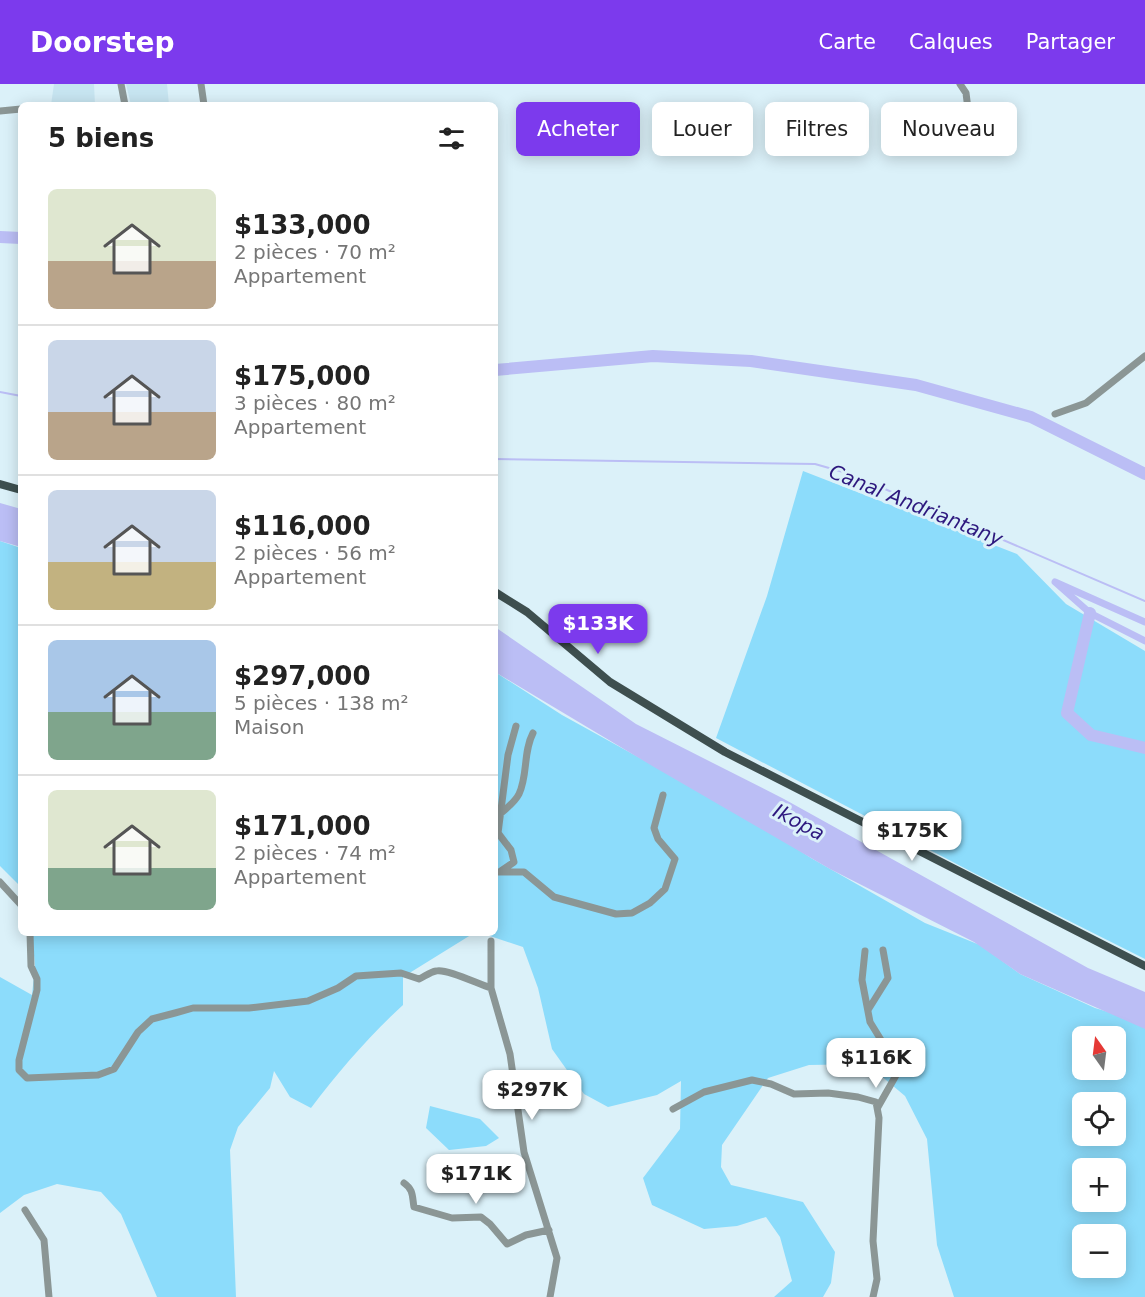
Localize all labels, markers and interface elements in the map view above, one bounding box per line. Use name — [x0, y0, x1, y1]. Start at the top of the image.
text: Doorstep — [30, 26, 175, 59]
text: Carte — [819, 30, 876, 54]
text: Calques — [909, 30, 993, 54]
text: Partager — [1026, 30, 1115, 54]
chip: Acheter — [516, 102, 640, 156]
chip: Louer — [652, 102, 753, 156]
chip: Filtres — [765, 102, 869, 156]
chip: Nouveau — [881, 102, 1017, 156]
icon: filters — [435, 122, 468, 155]
text: 5 biens — [48, 123, 154, 153]
text: $133,000 — [234, 210, 371, 240]
icon: home — [96, 213, 168, 285]
text: 2 pièces · 70 m² — [234, 240, 396, 264]
text: Appartement — [234, 264, 366, 288]
text: $175,000 — [234, 361, 371, 391]
icon: home — [96, 364, 168, 436]
text: 3 pièces · 80 m² — [234, 391, 396, 415]
text: Appartement — [234, 415, 366, 439]
water label: Canal Andriantany — [826, 459, 1008, 551]
text: $116,000 — [234, 511, 371, 541]
icon: home — [96, 514, 168, 586]
text: 2 pièces · 56 m² — [234, 541, 396, 565]
text: Appartement — [234, 565, 366, 589]
pin: $133K — [556, 604, 640, 655]
text: $133K — [562, 611, 634, 635]
text: $297,000 — [234, 661, 371, 691]
icon: home — [96, 664, 168, 736]
text: 5 pièces · 138 m² — [234, 691, 408, 715]
text: Maison — [234, 715, 304, 739]
water label: Ikopa — [769, 799, 829, 845]
text: $171,000 — [234, 811, 371, 841]
pin: $175K — [870, 811, 954, 862]
icon: home — [96, 814, 168, 886]
text: $175K — [876, 818, 948, 842]
text: 2 pièces · 74 m² — [234, 841, 396, 865]
text: Appartement — [234, 865, 366, 889]
north arrow — [1072, 1026, 1126, 1080]
map controls — [1072, 1026, 1126, 1278]
pin: $116K — [834, 1038, 918, 1089]
text: $116K — [840, 1045, 912, 1069]
pin: $297K — [490, 1070, 574, 1121]
text: $297K — [496, 1077, 568, 1101]
button: locate — [1072, 1092, 1126, 1146]
pin: $171K — [434, 1154, 518, 1205]
button: + — [1072, 1158, 1126, 1212]
text: $171K — [440, 1161, 512, 1185]
button: − — [1072, 1224, 1126, 1278]

